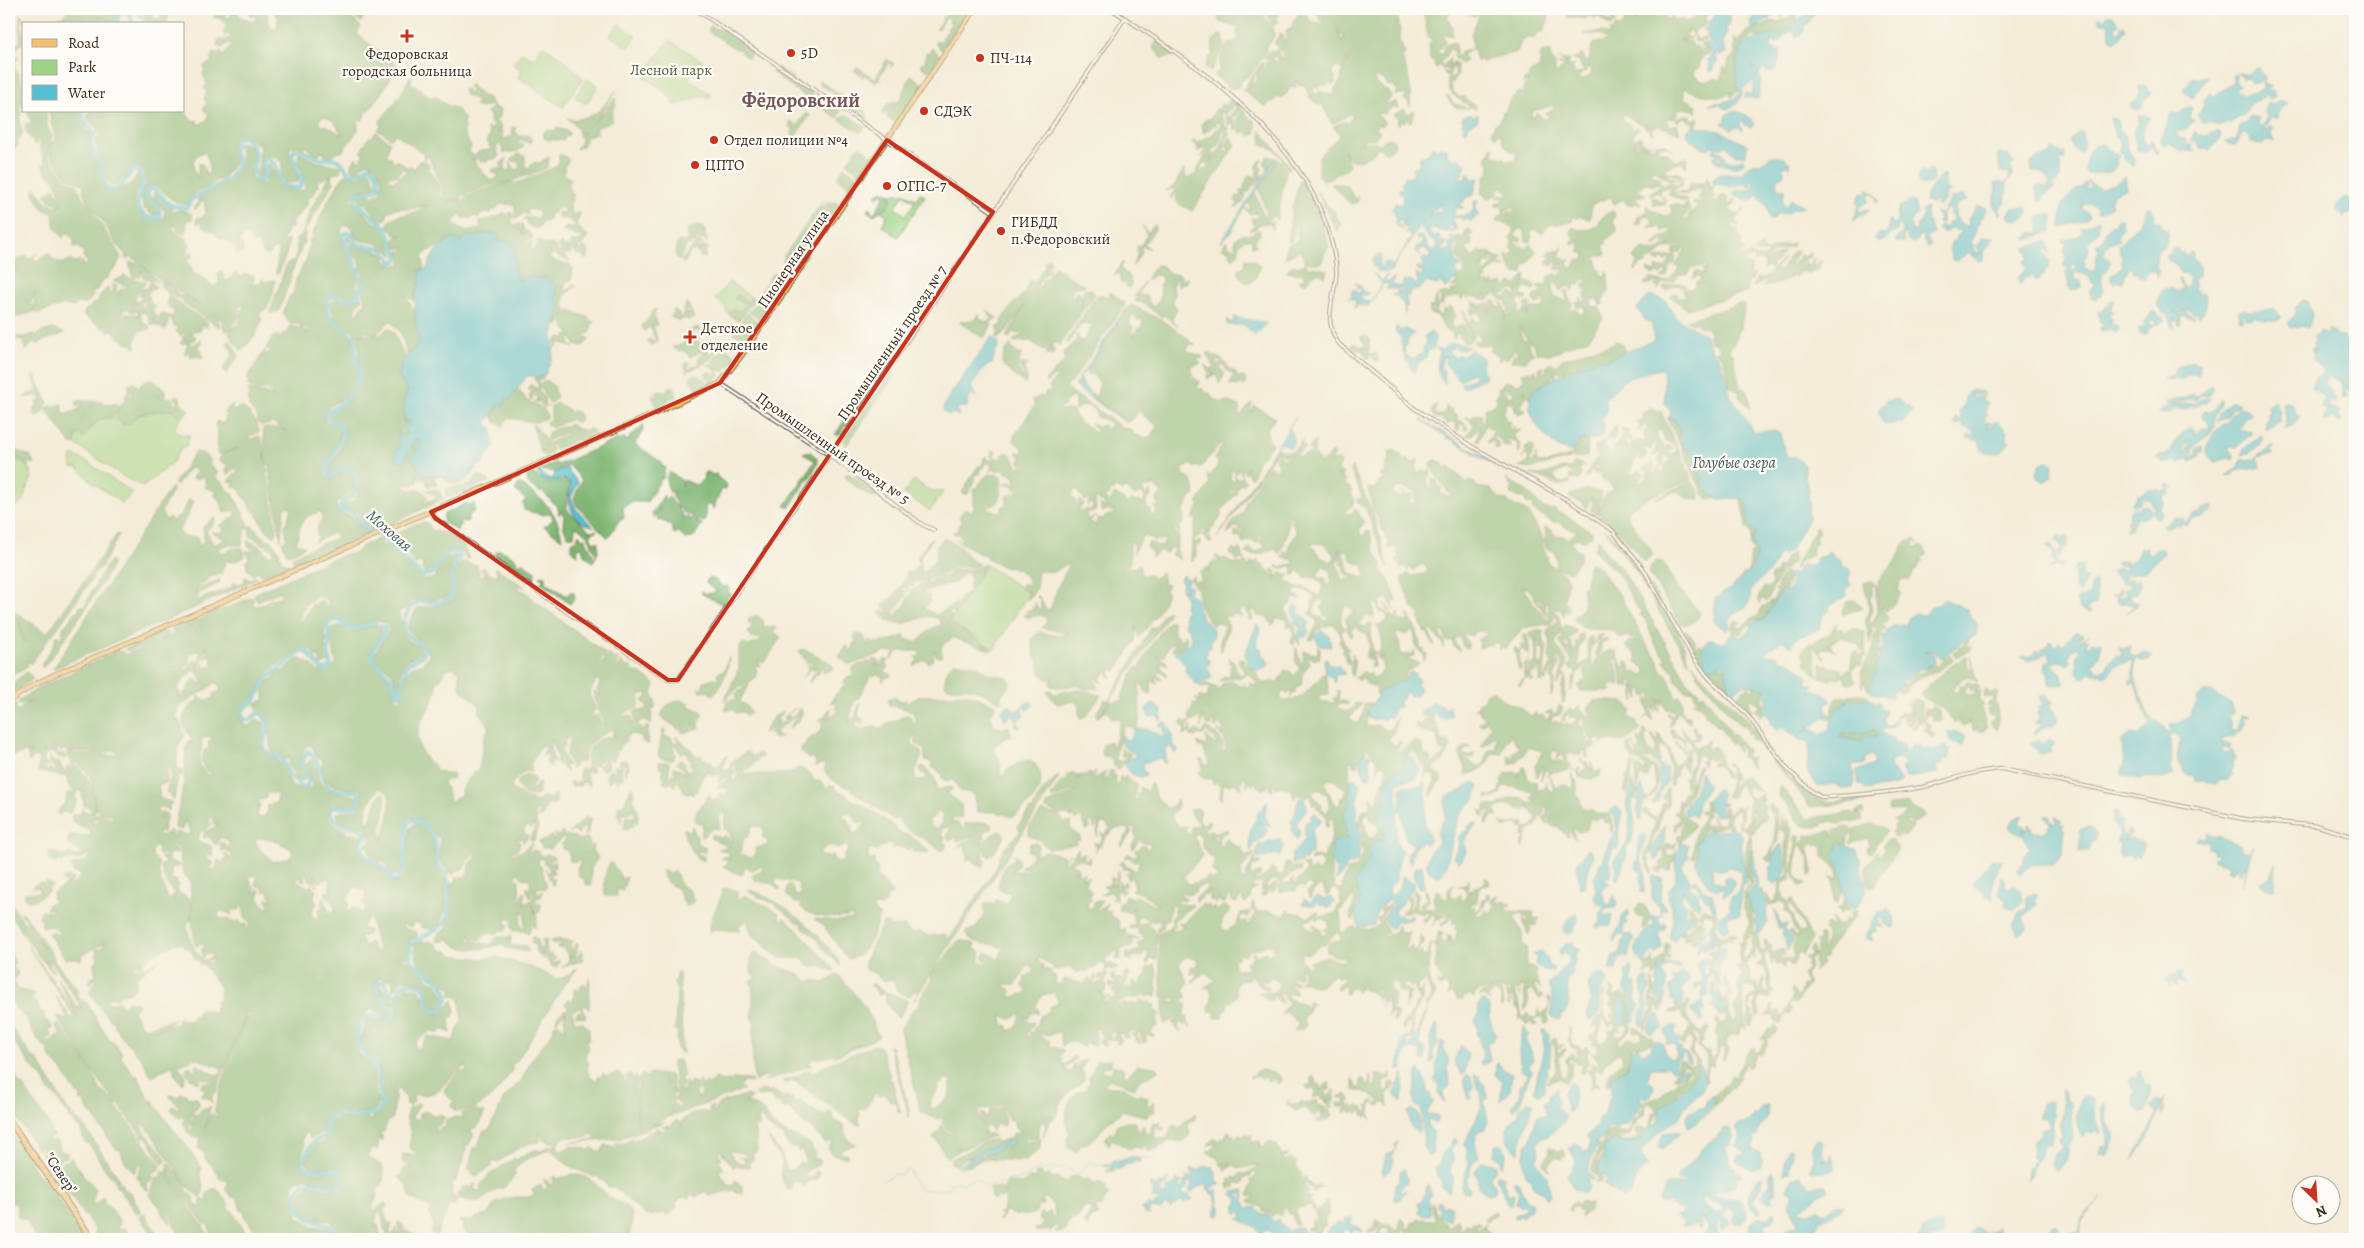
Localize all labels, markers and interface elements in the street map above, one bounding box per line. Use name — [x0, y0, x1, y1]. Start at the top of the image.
legend — [22, 22, 185, 112]
marker: Федоровская городская больница — [400, 29, 414, 43]
text: Road — [68, 33, 100, 53]
place label: 5D — [801, 43, 818, 63]
place label: Федоровская городская больница — [342, 44, 472, 81]
marker: 5D — [785, 47, 797, 59]
place label: ПЧ-114 — [990, 48, 1032, 68]
marker: ПЧ-114 — [974, 52, 986, 64]
text: Park — [68, 57, 97, 77]
park label: Лесной парк — [630, 60, 712, 80]
text: Water — [67, 83, 105, 103]
district label: Фёдоровский — [742, 87, 860, 114]
place label: СДЭК — [934, 101, 972, 121]
marker: СДЭК — [918, 105, 930, 117]
place label: Отдел полиции №4 — [724, 130, 848, 150]
marker: Отдел полиции №4 — [708, 134, 720, 146]
place label: ЦПТО — [705, 155, 744, 175]
marker: ЦПТО — [689, 159, 701, 171]
place label: ОГПС-7 — [897, 176, 947, 196]
marker: ОГПС-7 — [881, 180, 893, 192]
street label: Пионерная улица — [753, 206, 833, 312]
place label: ГИБДД п.Федоровский — [1011, 212, 1111, 249]
marker: ГИБДД п.Федоровский — [995, 225, 1007, 237]
street label: Промышленный проезд № 7 — [833, 261, 952, 425]
place label: Детское отделение — [701, 318, 768, 355]
marker: Детское отделение — [683, 330, 697, 344]
street label: Промышленный проезд № 5 — [752, 387, 914, 509]
water label: Голубые озера — [1692, 452, 1776, 474]
water label: Моховая — [362, 505, 417, 557]
street label: "Север" — [40, 1148, 82, 1198]
north arrow — [2292, 1176, 2342, 1226]
text: N — [2313, 1201, 2330, 1222]

